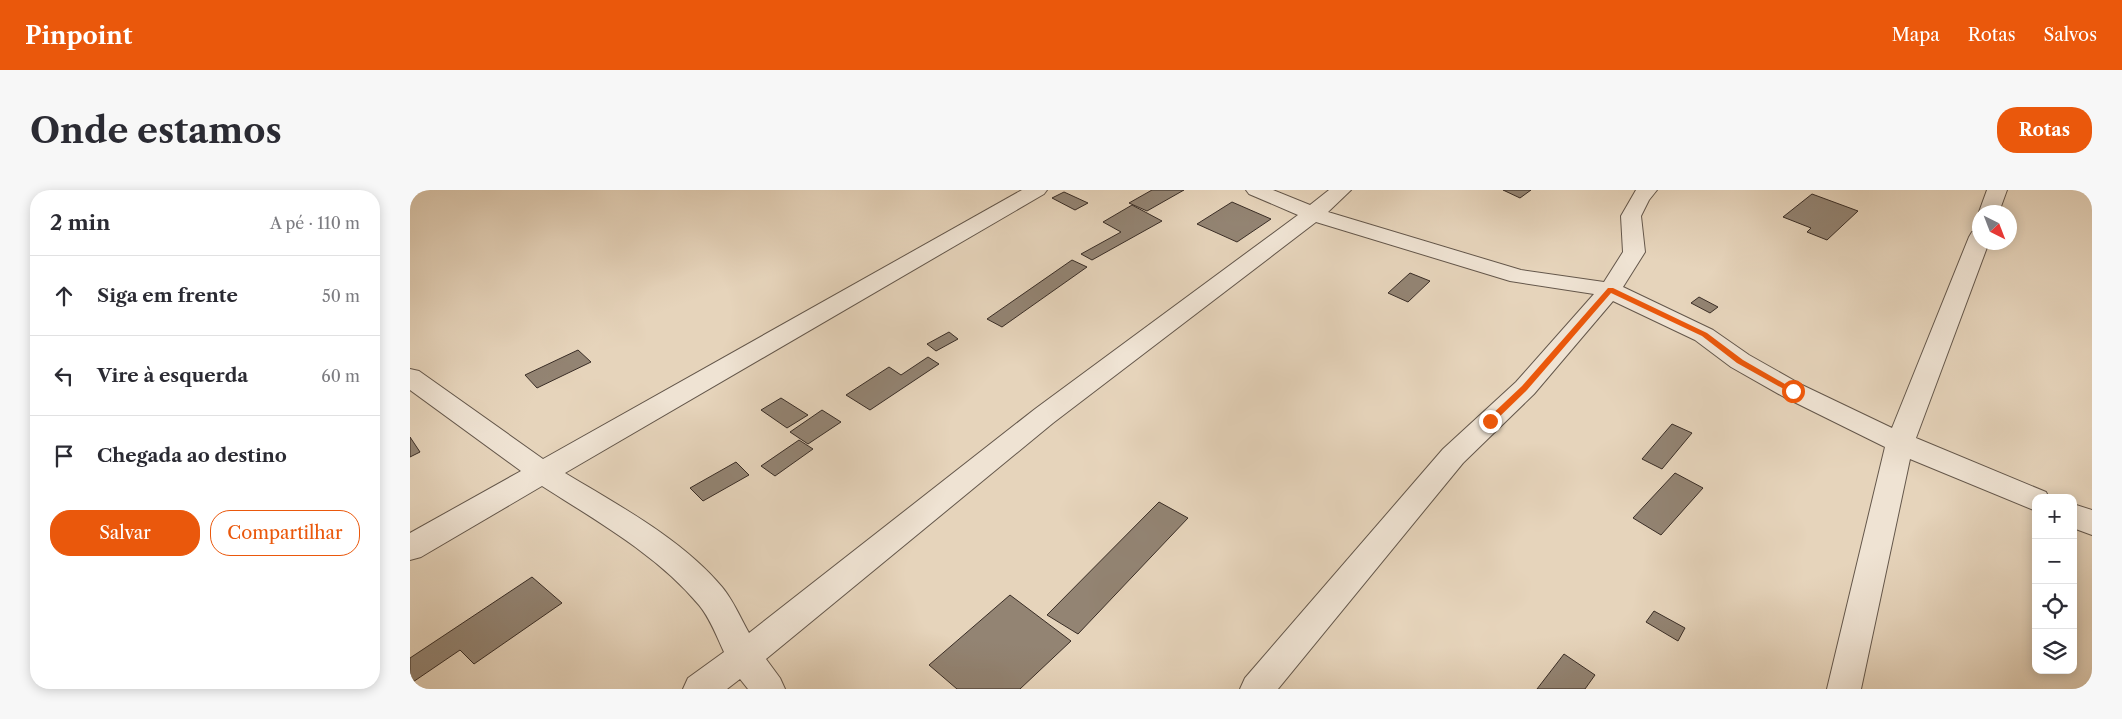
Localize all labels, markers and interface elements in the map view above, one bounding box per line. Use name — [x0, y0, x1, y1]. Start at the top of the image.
text: Pinpoint — [25, 21, 132, 50]
text: Mapa — [1892, 24, 1940, 46]
text: Rotas — [1968, 24, 2016, 46]
text: Salvos — [2044, 24, 2097, 46]
button: Rotas — [1997, 107, 2092, 153]
text: Onde estamos — [30, 109, 282, 152]
north arrow — [1972, 205, 2017, 250]
text: 2 min — [50, 210, 110, 235]
text: A pé · 110 m — [270, 213, 360, 233]
icon: ahead — [50, 282, 78, 310]
text: Siga em frente — [97, 284, 238, 307]
text: 50 m — [322, 286, 360, 306]
icon: left — [50, 362, 78, 390]
text: Vire à esquerda — [97, 364, 248, 387]
text: 60 m — [321, 366, 360, 386]
route start — [1782, 380, 1805, 403]
route end — [1479, 410, 1502, 433]
icon: arrive — [50, 442, 78, 470]
text: Chegada ao destino — [97, 444, 287, 467]
map controls — [2032, 494, 2077, 674]
button: + — [2032, 494, 2077, 539]
button: Salvar — [50, 510, 200, 556]
button: Compartilhar — [210, 510, 360, 556]
button: − — [2032, 539, 2077, 584]
button: locate — [2032, 584, 2077, 629]
button: layers — [2032, 629, 2077, 674]

